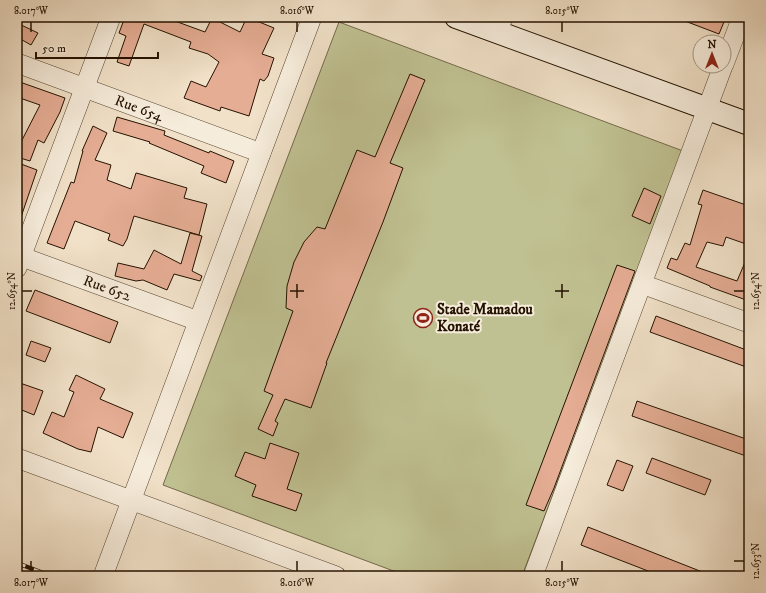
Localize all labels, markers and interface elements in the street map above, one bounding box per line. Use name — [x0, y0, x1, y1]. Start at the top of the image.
text: 8.017°W — [14, 5, 49, 17]
text: 8.016°W — [280, 5, 315, 17]
text: 8.015°W — [545, 5, 580, 17]
scale bar — [36, 34, 158, 60]
north arrow — [692, 34, 732, 74]
text: N — [707, 38, 717, 52]
text: 50 m — [42, 41, 66, 56]
street label: Rue 654 — [112, 90, 166, 126]
street label: Rue 652 — [81, 271, 134, 305]
text: 12.654°N — [6, 272, 18, 310]
text: 12.654°N — [750, 272, 762, 310]
place label: Stade Mamadou Konaté — [437, 300, 533, 336]
sports icon: Stade Mamadou Konaté — [412, 307, 434, 329]
text: 12.653°N — [750, 543, 762, 579]
text: 8.017°W — [14, 577, 49, 589]
text: 8.016°W — [280, 577, 315, 589]
text: 8.015°W — [545, 577, 580, 589]

